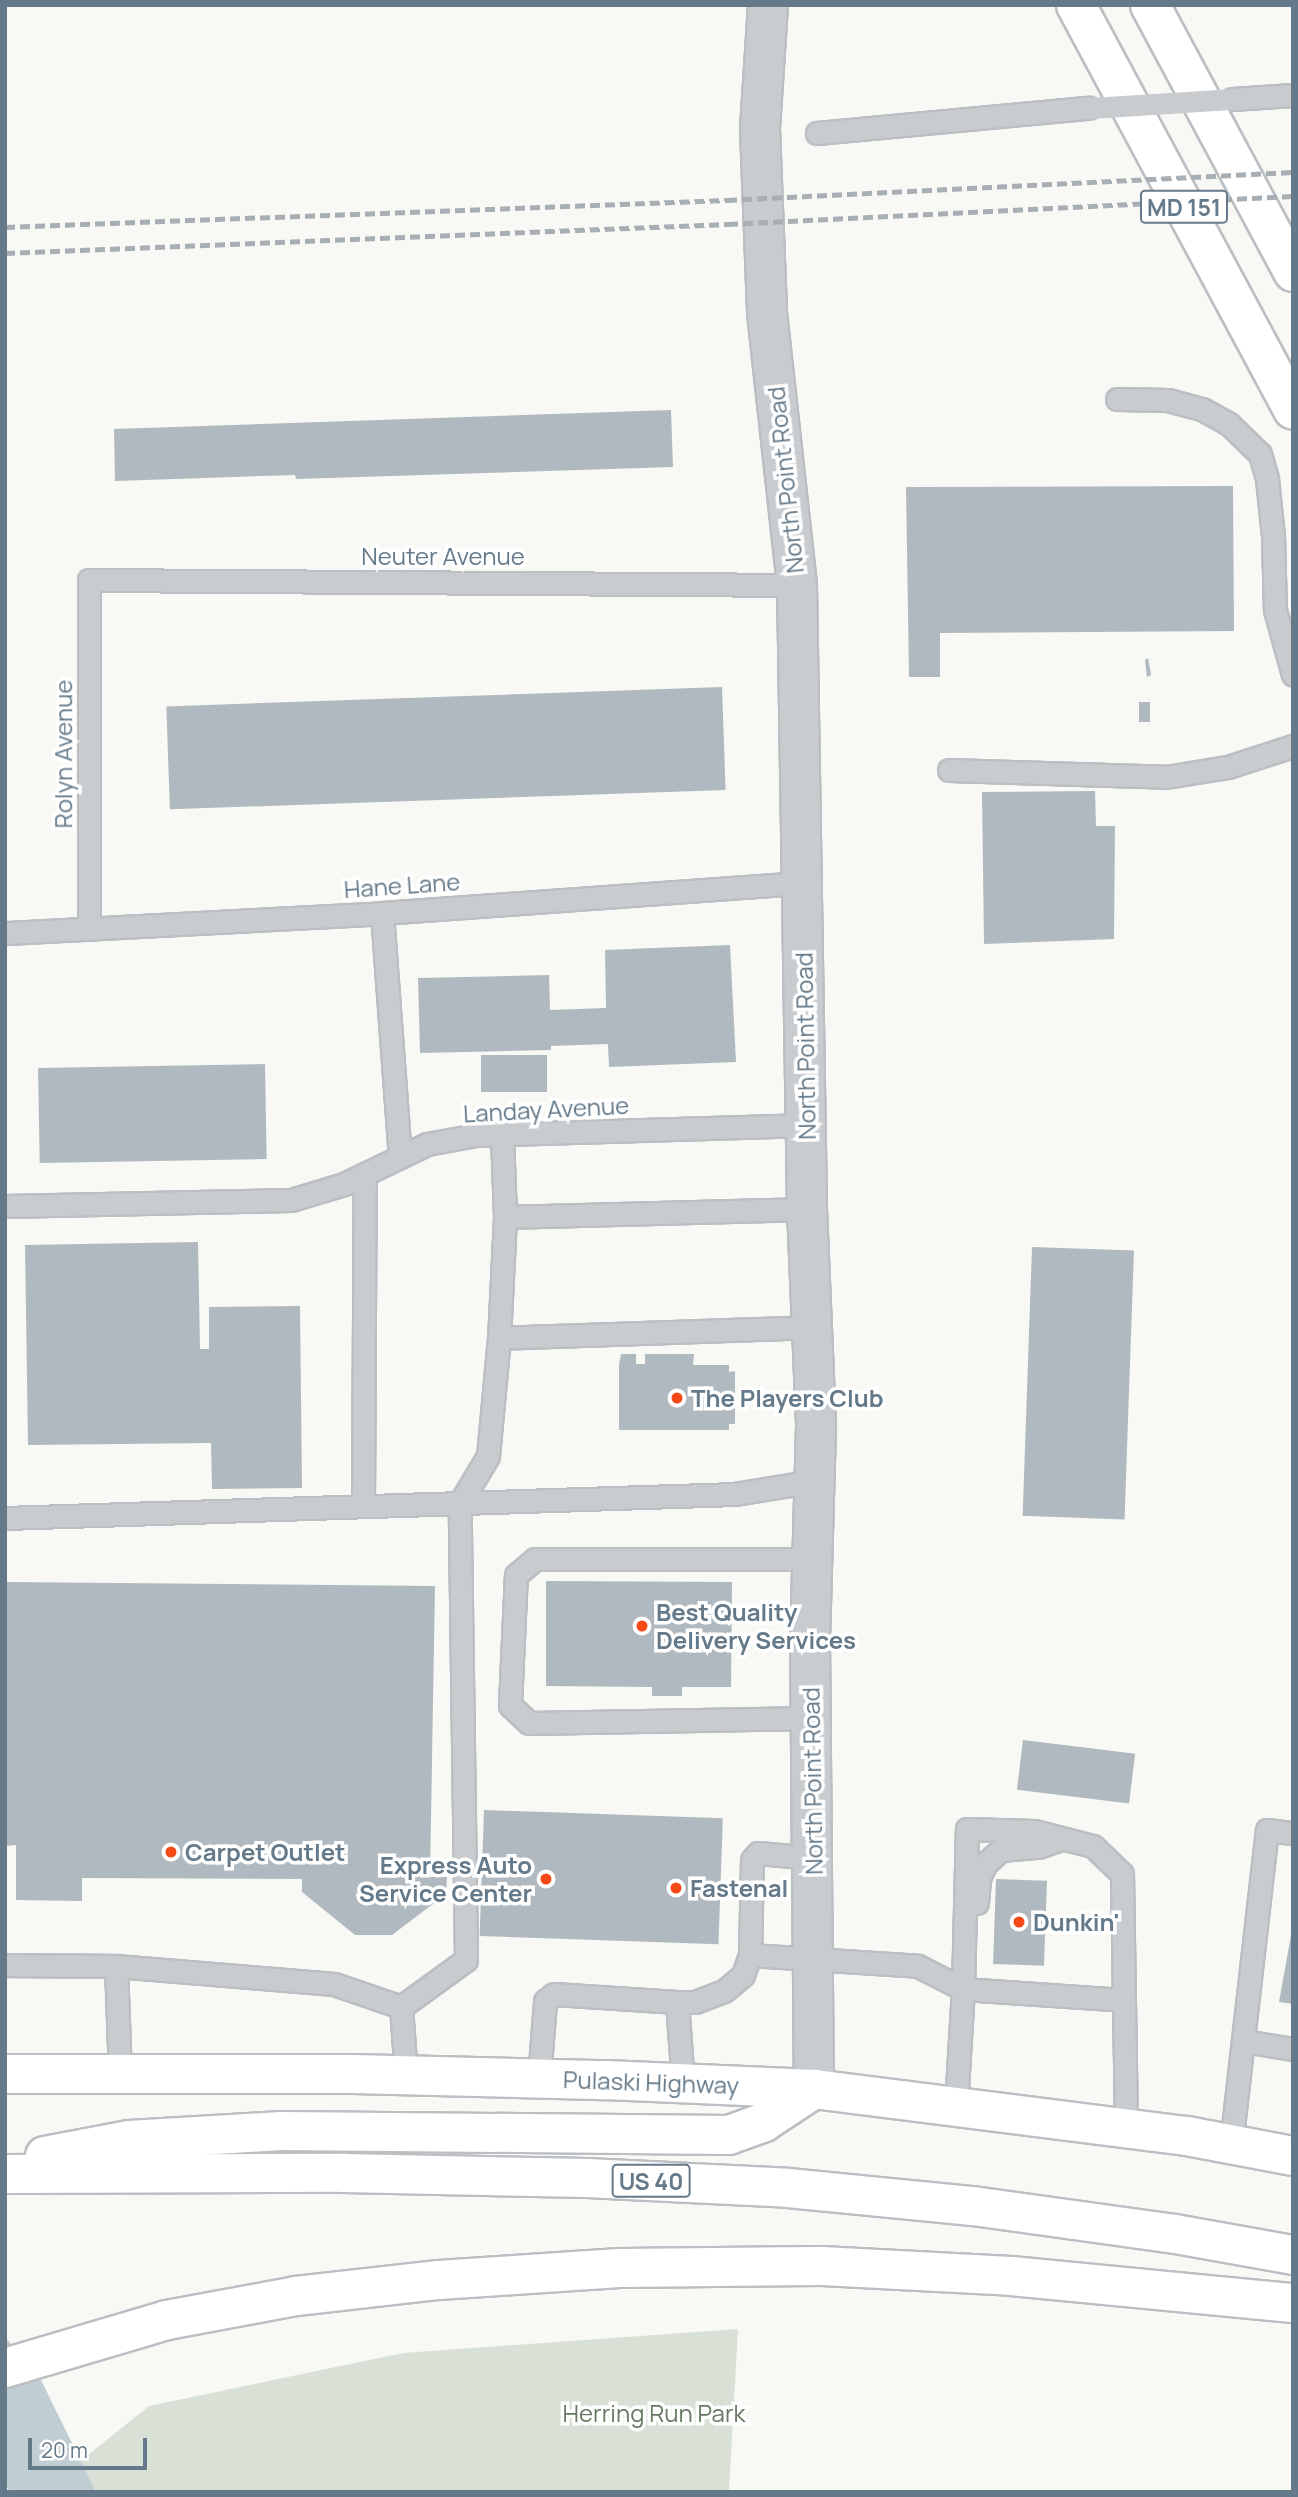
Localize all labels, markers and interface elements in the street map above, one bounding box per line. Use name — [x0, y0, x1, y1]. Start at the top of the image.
road number: MD 151 — [1138, 188, 1230, 227]
street label: North Point Road — [761, 385, 809, 575]
street label: Neuter Avenue — [361, 542, 525, 570]
street label: Rolyn Avenue — [49, 680, 77, 828]
street label: Hane Lane — [343, 867, 461, 903]
street label: North Point Road — [789, 952, 821, 1140]
street label: Landay Avenue — [462, 1090, 630, 1128]
place label: The Players Club — [691, 1384, 884, 1412]
marker: The Players Club — [669, 1390, 685, 1406]
place label: Best Quality Delivery Services — [656, 1598, 856, 1654]
marker: Best Quality Delivery Services — [634, 1618, 650, 1634]
street label: North Point Road — [796, 1687, 828, 1875]
place label: Carpet Outlet — [185, 1838, 346, 1866]
marker: Carpet Outlet — [163, 1844, 179, 1860]
place label: Express Auto Service Center — [359, 1851, 532, 1907]
marker: Express Auto Service Center — [538, 1871, 554, 1887]
place label: Fastenal — [690, 1874, 788, 1902]
marker: Fastenal — [668, 1880, 684, 1896]
place label: Dunkin' — [1033, 1908, 1120, 1936]
marker: Dunkin' — [1011, 1914, 1027, 1930]
street label: Pulaski Highway — [563, 2065, 739, 2099]
road number: US 40 — [611, 2162, 691, 2200]
park label: Herring Run Park — [563, 2399, 745, 2427]
scale bar — [32, 2424, 150, 2468]
text: 20 m — [41, 2436, 88, 2464]

